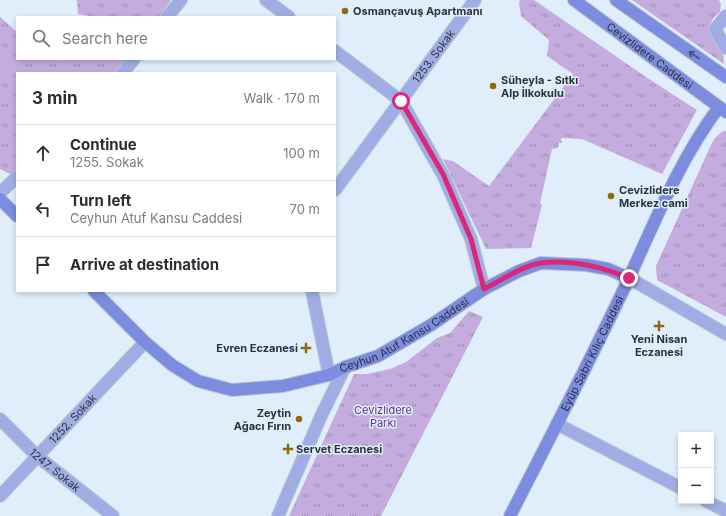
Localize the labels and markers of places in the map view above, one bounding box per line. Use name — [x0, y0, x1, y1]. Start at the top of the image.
place label: Osmançavuş Apartmanı — [353, 4, 483, 18]
marker: Osmançavuş Apartmanı — [340, 6, 350, 16]
place label: Süheyla - Sıtkı Alp İlkokulu — [501, 73, 578, 100]
marker: Süheyla - Sıtkı Alp İlkokulu — [488, 81, 498, 91]
place label: Cevizlidere Merkez cami — [619, 183, 688, 210]
marker: Cevizlidere Merkez cami — [606, 191, 616, 201]
marker: Yeni Nisan Eczanesi — [654, 321, 664, 331]
place label: Yeni Nisan Eczanesi — [631, 332, 687, 359]
place label: Evren Eczanesi — [216, 341, 298, 355]
marker: Evren Eczanesi — [301, 343, 311, 353]
place label: Zeytin Ağacı Fırın — [234, 406, 291, 433]
marker: Zeytin Ağacı Fırın — [294, 414, 304, 424]
place label: Servet Eczanesi — [296, 442, 382, 456]
marker: Servet Eczanesi — [283, 444, 293, 454]

